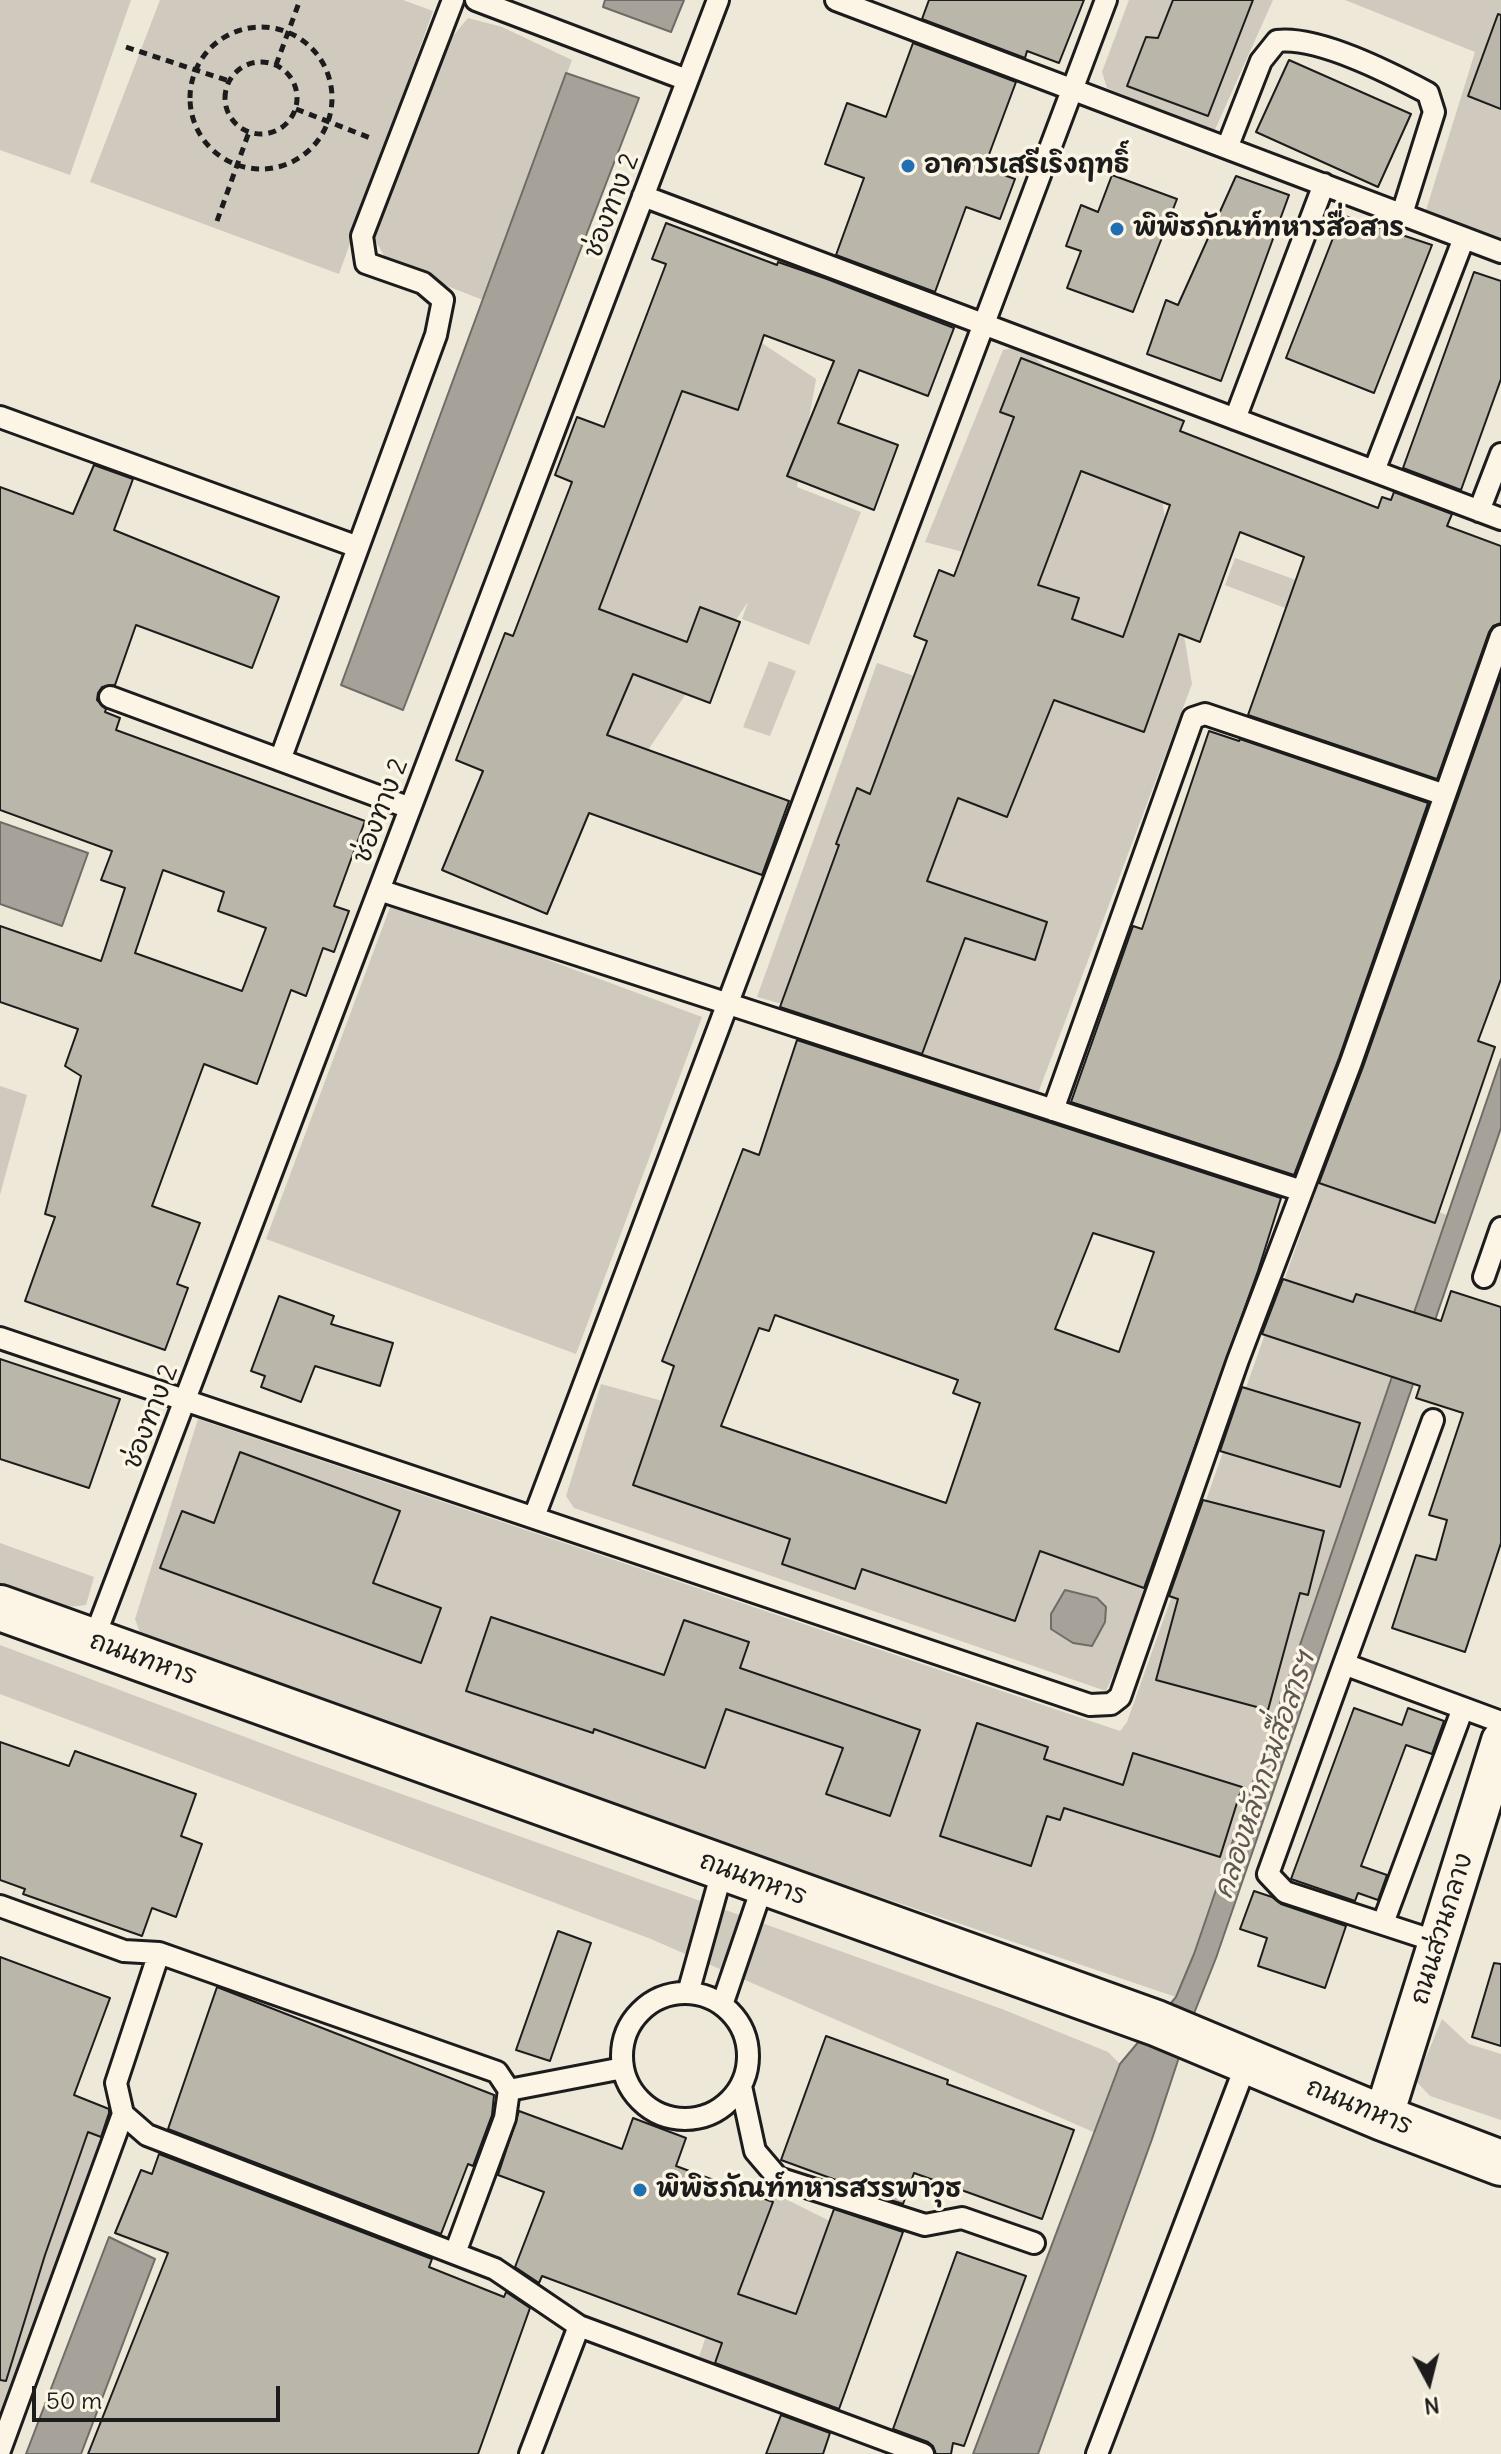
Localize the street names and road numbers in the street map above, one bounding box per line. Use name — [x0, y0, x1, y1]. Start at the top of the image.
street label: ช่องทาง 2 — [578, 149, 646, 263]
street label: ช่องทาง 2 — [347, 754, 415, 868]
street label: ช่องทาง 2 — [117, 1360, 185, 1474]
street label: ถนนทหาร — [85, 1625, 201, 1693]
street label: ถนนทหาร — [695, 1845, 811, 1913]
street label: ถนนส่วนกลาง — [1404, 1850, 1480, 2008]
street label: ถนนทหาร — [1301, 2072, 1417, 2142]

